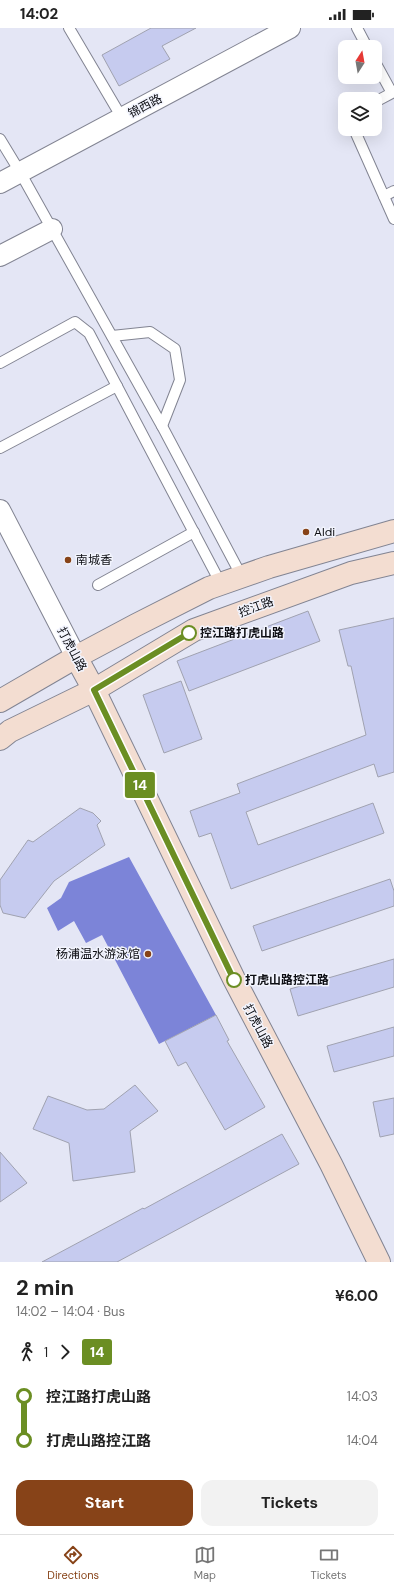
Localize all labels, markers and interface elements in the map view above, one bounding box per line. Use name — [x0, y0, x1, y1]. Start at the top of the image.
text: 14:02 — [20, 4, 58, 24]
north arrow — [338, 40, 382, 84]
map controls — [338, 40, 382, 136]
street label: 锦西路 — [125, 90, 165, 122]
button: layers — [338, 92, 382, 136]
place label: Aldi — [314, 524, 335, 540]
marker: Aldi — [301, 527, 311, 537]
place label: 南城香 — [76, 552, 112, 568]
marker: 南城香 — [63, 555, 73, 565]
street label: 控江路 — [236, 593, 276, 621]
street label: 打虎山路 — [54, 624, 90, 674]
marker: 控江路打虎山路 — [181, 625, 197, 641]
place label: 控江路打虎山路 — [200, 625, 284, 641]
line badge: 14 — [122, 772, 158, 798]
text: 14 — [133, 776, 147, 794]
place label: 杨浦温水游泳馆 — [56, 946, 140, 962]
marker: 杨浦温水游泳馆 — [143, 949, 153, 959]
marker: 打虎山路控江路 — [226, 972, 242, 988]
place label: 打虎山路控江路 — [245, 972, 329, 988]
street label: 打虎山路 — [240, 1001, 276, 1051]
text: 2 min — [16, 1273, 74, 1302]
text: ¥6.00 — [335, 1286, 378, 1306]
text: 14:02 – 14:04 · Bus — [16, 1303, 125, 1320]
icon: walk — [16, 1341, 38, 1363]
icon: forward — [54, 1341, 76, 1363]
text: 14 — [90, 1343, 104, 1361]
text: 1 — [44, 1344, 48, 1361]
text: 控江路打虎山路 — [46, 1387, 151, 1407]
text: 14:03 — [347, 1388, 378, 1405]
text: 打虎山路控江路 — [46, 1431, 151, 1451]
text: 14:04 — [347, 1432, 378, 1449]
button: Start — [16, 1480, 193, 1526]
button: Tickets — [201, 1480, 378, 1526]
tab: Directions — [47, 1544, 99, 1582]
tab: Map — [194, 1544, 216, 1582]
tab: Tickets — [310, 1544, 347, 1582]

